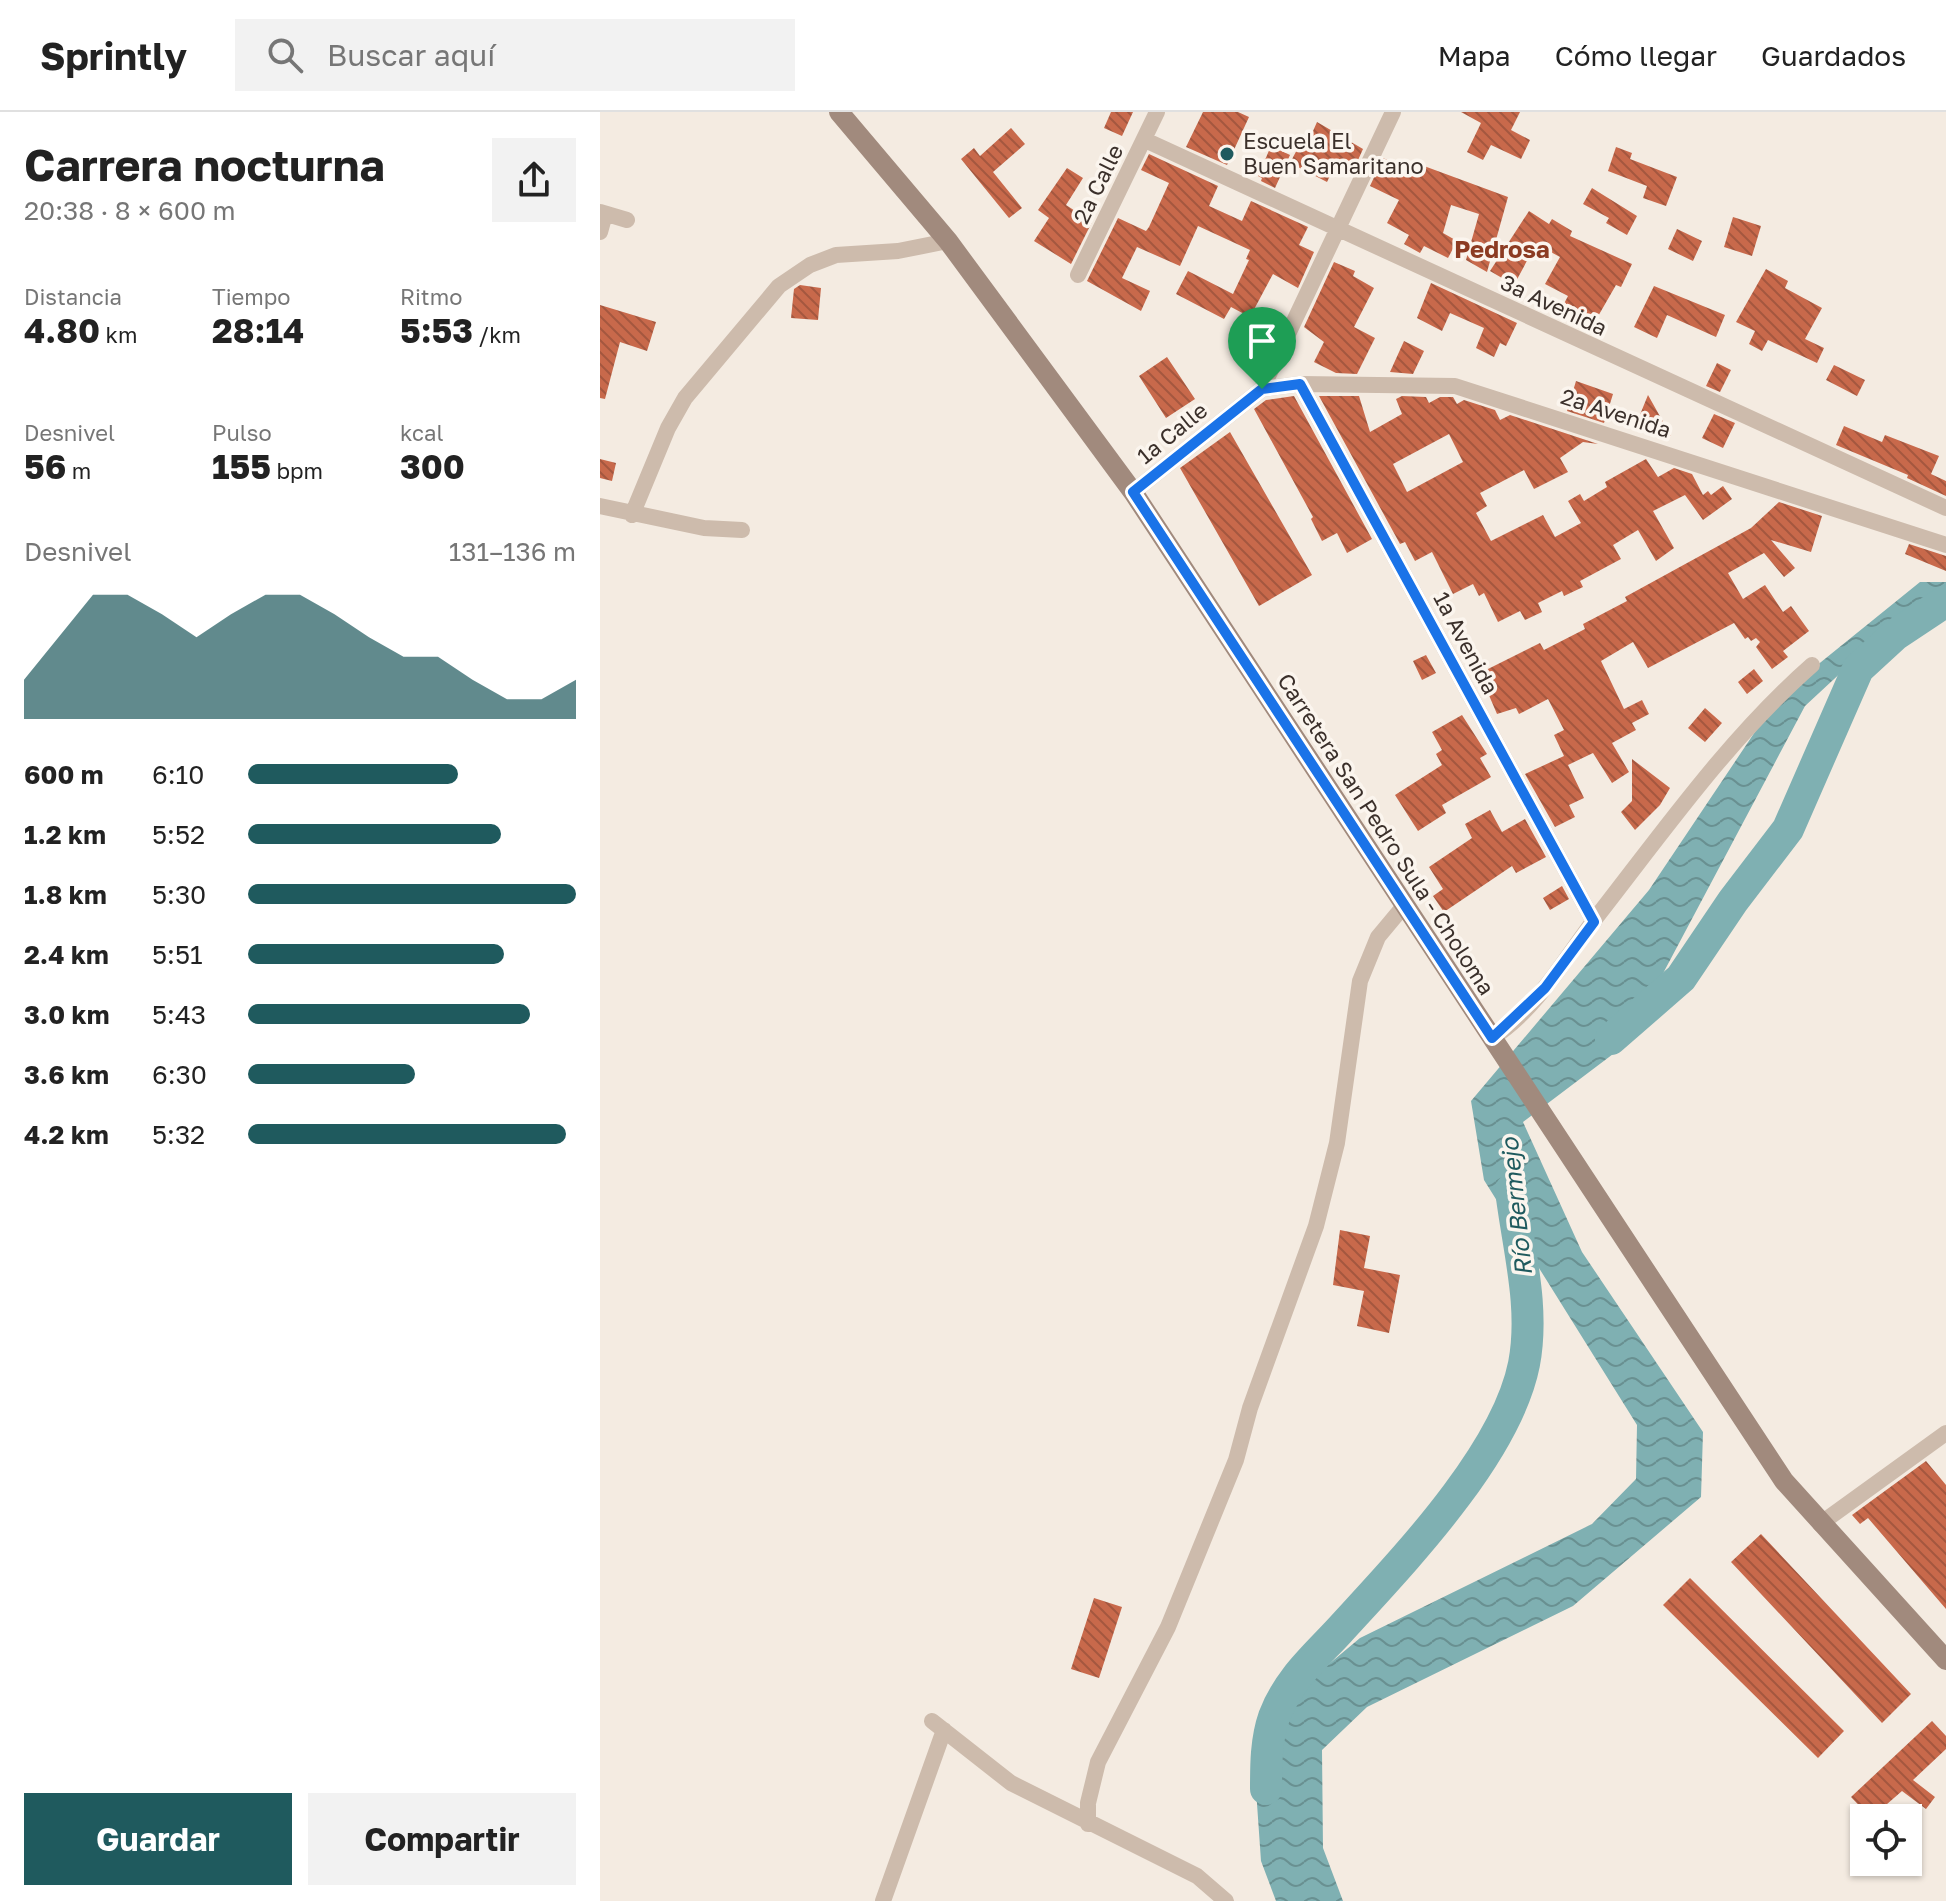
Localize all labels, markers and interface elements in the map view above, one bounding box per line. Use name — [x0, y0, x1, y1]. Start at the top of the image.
search box — [235, 19, 795, 91]
text: Sprintly — [40, 33, 187, 78]
icon: search — [263, 33, 307, 77]
text: Buscar aquí — [327, 37, 495, 73]
text: Mapa — [1438, 39, 1511, 72]
text: Cómo llegar — [1555, 39, 1717, 72]
text: Guardados — [1761, 39, 1906, 72]
place label: Escuela El Buen Samaritano — [1243, 127, 1424, 179]
text: Carrera nocturna — [24, 138, 385, 191]
button: share — [492, 138, 576, 222]
street label: 2a Calle — [1067, 140, 1128, 228]
marker: Escuela El Buen Samaritano — [1218, 145, 1236, 163]
text: 20:38 · 8 × 600 m — [24, 195, 236, 226]
district label: Pedrosa — [1454, 234, 1550, 263]
street label: 3a Avenida — [1497, 268, 1612, 341]
text: Distancia — [24, 283, 122, 310]
text: Tiempo — [212, 283, 291, 310]
text: Ritmo — [400, 283, 462, 310]
pin — [1228, 307, 1296, 389]
text: 4.80 — [24, 310, 100, 350]
text: 28:14 — [212, 310, 304, 350]
text: 5:53 — [400, 310, 473, 350]
icon: arrive — [1240, 319, 1284, 363]
text: km — [100, 321, 137, 348]
text: /km — [473, 321, 521, 348]
street label: 2a Avenida — [1558, 382, 1675, 443]
street label: 1a Calle — [1131, 396, 1212, 469]
text: Desnivel — [24, 419, 115, 446]
text: Pulso — [212, 419, 272, 446]
text: kcal — [400, 419, 443, 446]
text: 56 — [24, 446, 66, 486]
text: 155 — [212, 446, 271, 486]
text: 300 — [400, 446, 465, 486]
text: m — [66, 457, 91, 484]
text: bpm — [271, 457, 323, 484]
text: Desnivel — [24, 536, 131, 567]
text: 131–136 m — [449, 536, 576, 567]
street label: 1a Avenida — [1428, 587, 1505, 699]
street label: Carretera San Pedro Sula - Choloma — [1272, 668, 1501, 1000]
text: 600 m — [24, 759, 104, 790]
text: 6:10 — [152, 759, 204, 790]
text: 1.2 km — [24, 819, 106, 850]
text: 5:52 — [152, 819, 205, 850]
text: 1.8 km — [24, 879, 107, 910]
text: 5:30 — [152, 879, 206, 910]
text: 2.4 km — [24, 939, 109, 970]
text: 5:51 — [152, 939, 203, 970]
text: 3.0 km — [24, 999, 109, 1030]
text: 5:43 — [152, 999, 206, 1030]
text: 3.6 km — [24, 1059, 109, 1090]
text: 6:30 — [152, 1059, 207, 1090]
text: 4.2 km — [24, 1119, 109, 1150]
text: 5:32 — [152, 1119, 205, 1150]
water label: Río Bermejo — [1494, 1135, 1538, 1278]
button: Guardar — [24, 1793, 292, 1885]
button: Compartir — [308, 1793, 576, 1885]
map controls — [1850, 1804, 1922, 1876]
button: locate — [1850, 1804, 1922, 1876]

